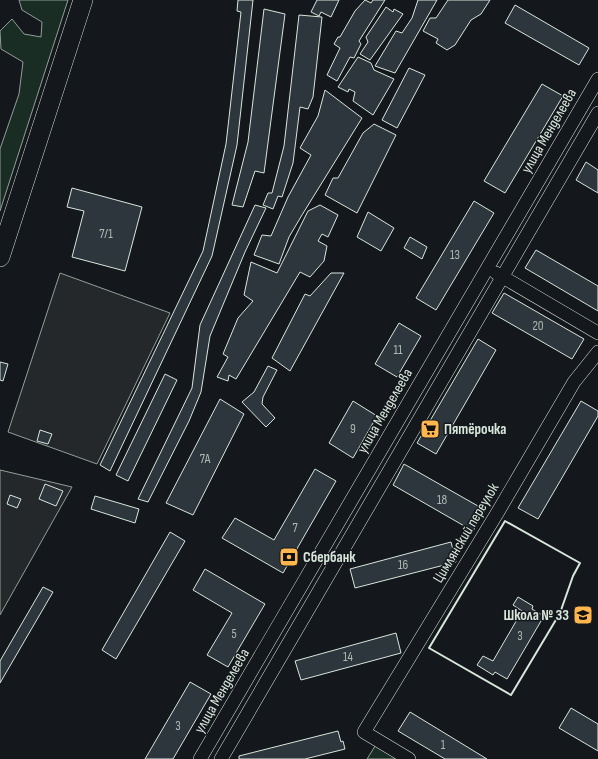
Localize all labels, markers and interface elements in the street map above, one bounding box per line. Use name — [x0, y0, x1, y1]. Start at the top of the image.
street label: улица Менделеева — [517, 85, 581, 177]
house number: 7/1 — [99, 226, 113, 242]
house number: 13 — [450, 247, 460, 263]
house number: 20 — [532, 318, 544, 334]
house number: 11 — [393, 342, 403, 358]
street label: улица Менделеева — [353, 365, 417, 457]
supermarket icon: Пятёрочка — [419, 418, 441, 440]
place label: Пятёрочка — [444, 420, 506, 439]
house number: 9 — [350, 421, 356, 437]
house number: 7А — [200, 451, 211, 467]
street label: Цимлянский переулок — [429, 480, 503, 586]
house number: 18 — [437, 492, 447, 508]
house number: 7 — [292, 520, 298, 536]
bank icon: Сбербанк — [278, 546, 300, 568]
place label: Сбербанк — [303, 548, 356, 567]
house number: 16 — [398, 557, 408, 573]
school or university icon: Школа № 33 — [572, 604, 594, 626]
place label: Школа № 33 — [503, 606, 569, 625]
house number: 5 — [231, 626, 237, 642]
house number: 3 — [517, 628, 523, 644]
street label: улица Менделеева — [190, 645, 254, 737]
house number: 14 — [343, 649, 354, 665]
house number: 3 — [175, 718, 181, 734]
house number: 1 — [441, 737, 446, 753]

